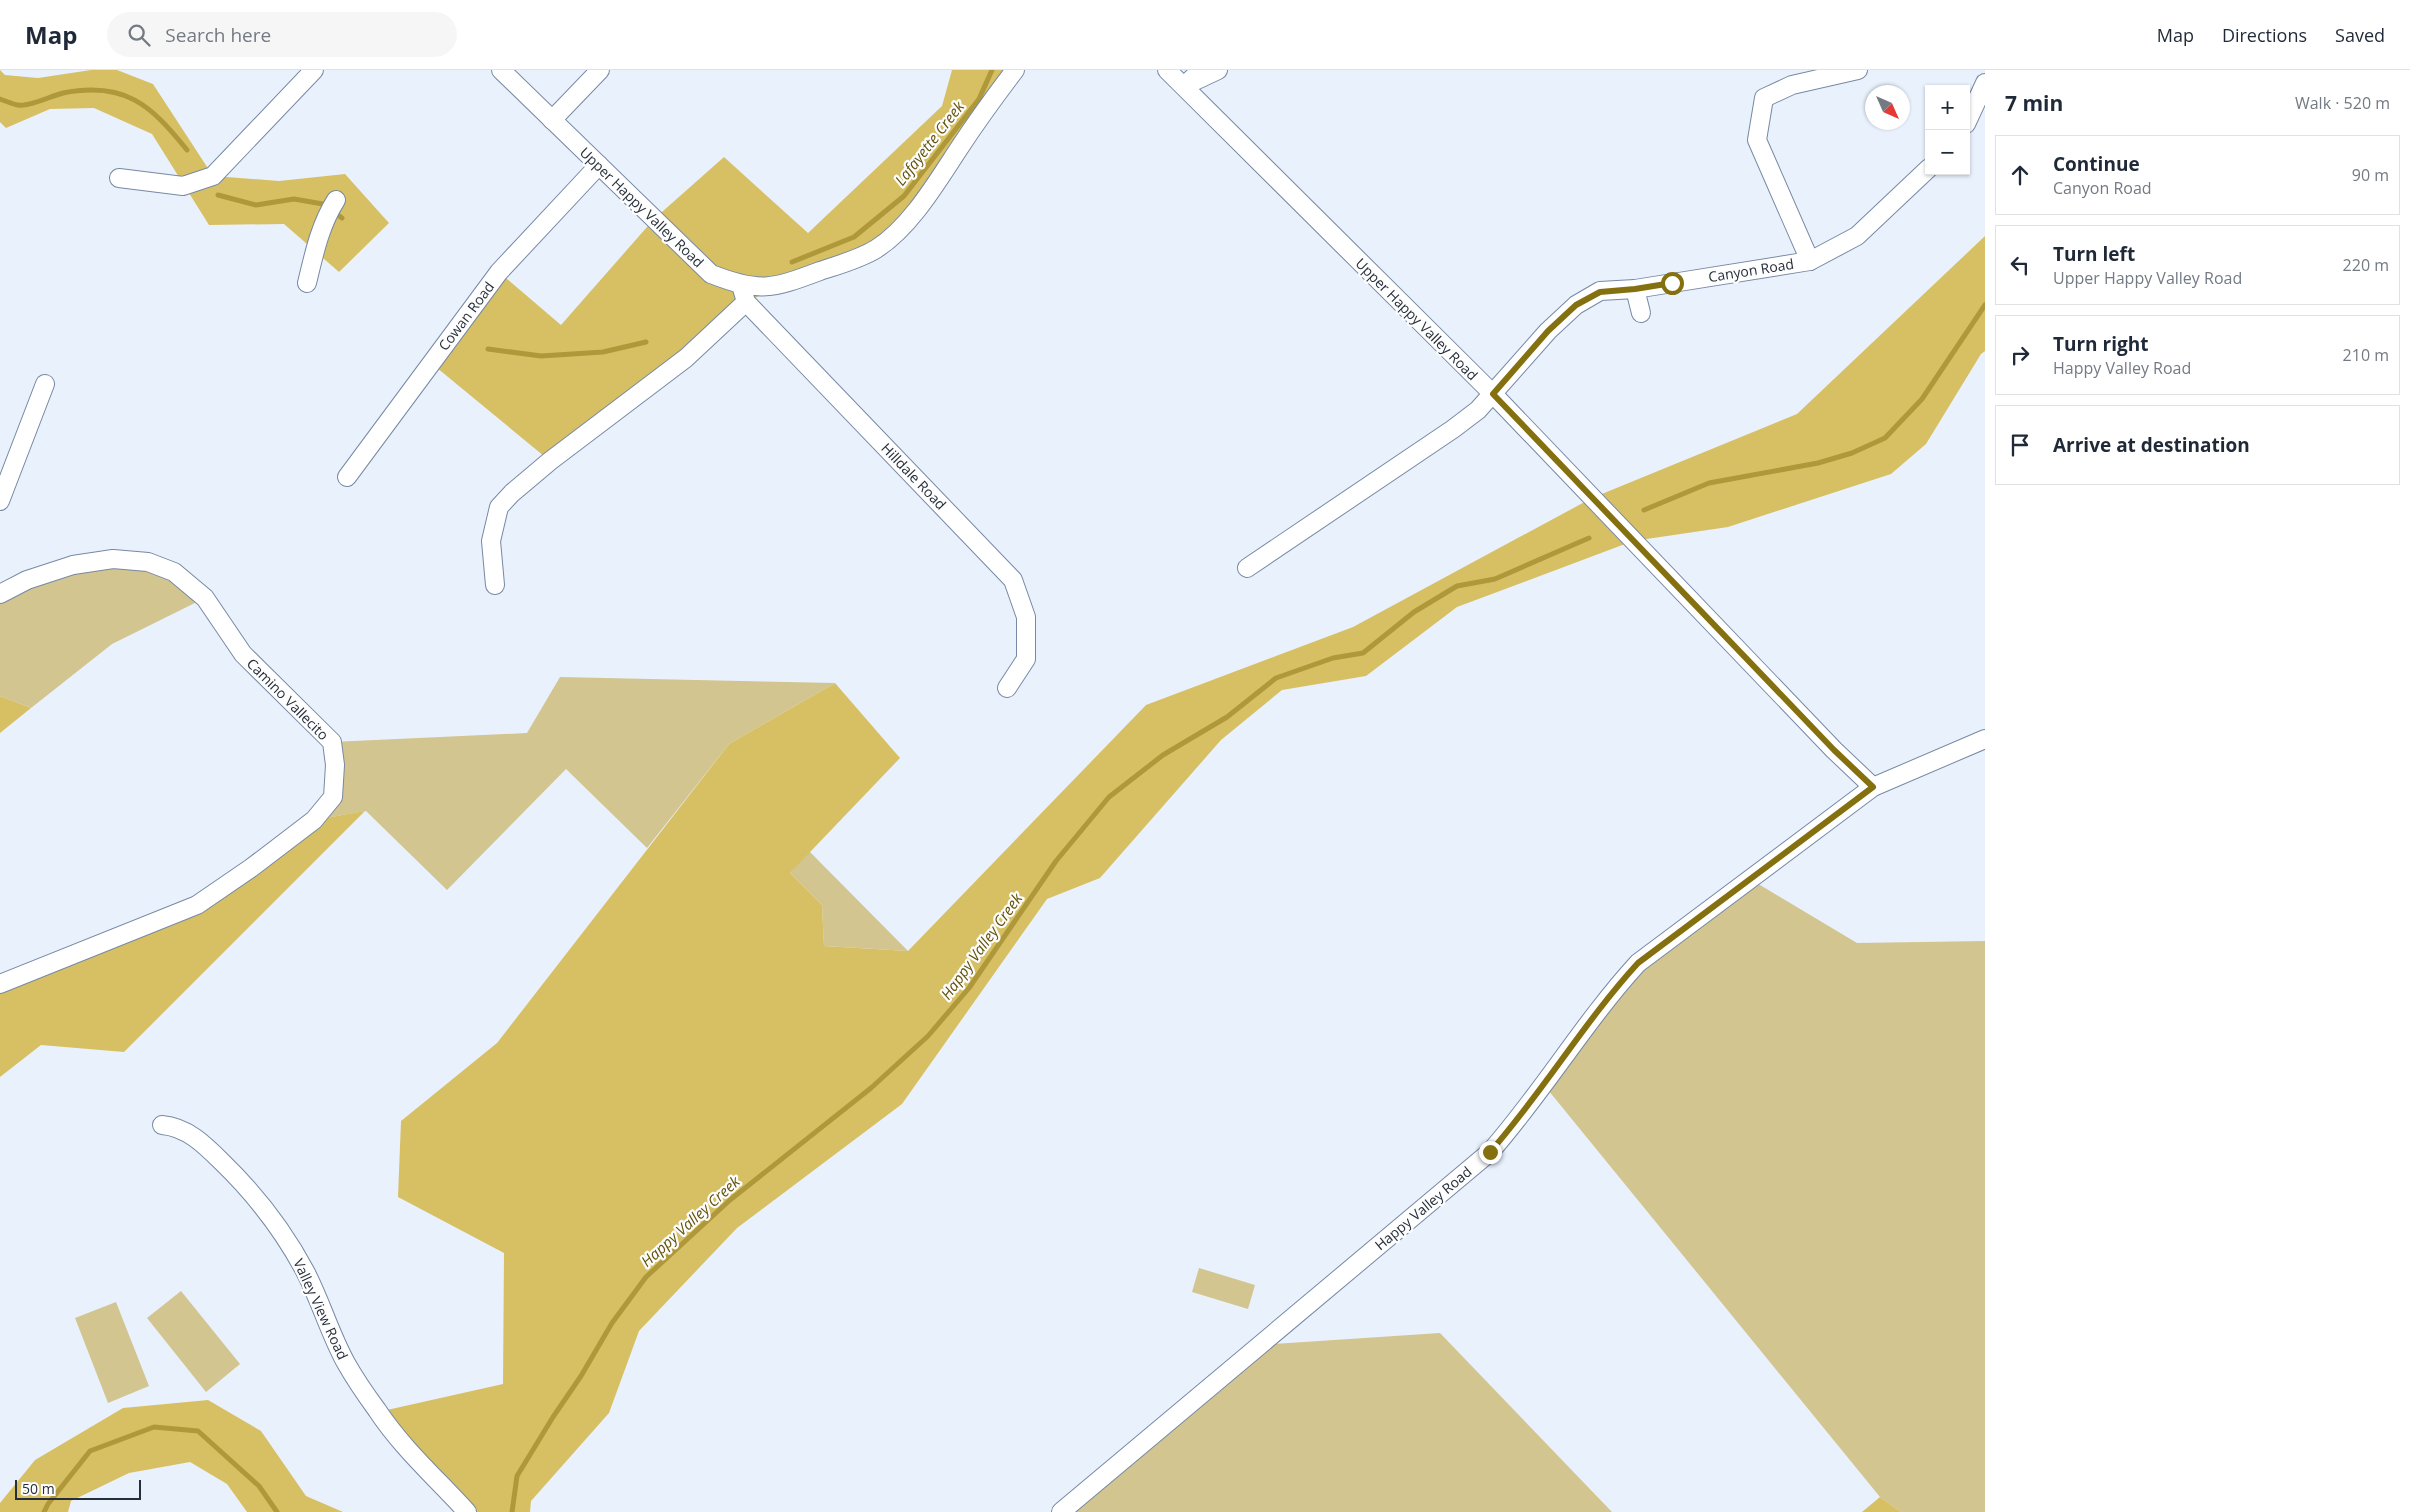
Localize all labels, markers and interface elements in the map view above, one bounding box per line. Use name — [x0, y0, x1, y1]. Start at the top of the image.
search box — [107, 12, 457, 57]
text: Map — [25, 18, 77, 51]
icon: search — [125, 21, 153, 49]
text: Search here — [165, 22, 271, 48]
text: Map — [2157, 23, 2194, 47]
text: Directions — [2222, 23, 2307, 47]
text: Saved — [2335, 23, 2385, 47]
north arrow — [1865, 85, 1910, 130]
map controls — [1925, 85, 1970, 175]
button: + — [1925, 85, 1970, 130]
text: 7 min — [2005, 89, 2063, 117]
text: Walk · 520 m — [2295, 92, 2390, 114]
water label: Lafayette Creek — [890, 96, 969, 189]
button: − — [1925, 130, 1970, 175]
street label: Upper Happy Valley Road — [576, 143, 708, 271]
text: Continue — [2053, 151, 2140, 177]
icon: ahead — [2006, 161, 2034, 189]
text: 90 m — [2352, 164, 2389, 186]
text: Canyon Road — [2053, 177, 2152, 199]
text: Turn left — [2053, 241, 2135, 267]
icon: left — [2006, 251, 2034, 279]
street label: Upper Happy Valley Road — [1352, 254, 1482, 384]
street label: Canyon Road — [1707, 254, 1795, 286]
text: 220 m — [2343, 254, 2389, 276]
text: Upper Happy Valley Road — [2053, 267, 2242, 289]
route start — [1661, 272, 1684, 295]
street label: Cowan Road — [434, 278, 498, 354]
text: Turn right — [2053, 331, 2148, 357]
icon: right — [2006, 341, 2034, 369]
text: 210 m — [2343, 344, 2389, 366]
text: Happy Valley Road — [2053, 357, 2191, 379]
icon: arrive — [2006, 431, 2034, 459]
text: Arrive at destination — [2053, 432, 2250, 458]
street label: Hilldale Road — [877, 439, 951, 513]
street label: Camino Vallecito — [243, 654, 333, 744]
water label: Happy Valley Creek — [936, 888, 1027, 1003]
route end — [1479, 1141, 1502, 1164]
street label: Happy Valley Road — [1371, 1162, 1475, 1254]
water label: Happy Valley Creek — [636, 1171, 744, 1271]
street label: Valley View Road — [289, 1255, 353, 1363]
scale bar — [15, 1477, 141, 1500]
text: 50 m — [22, 1479, 55, 1498]

